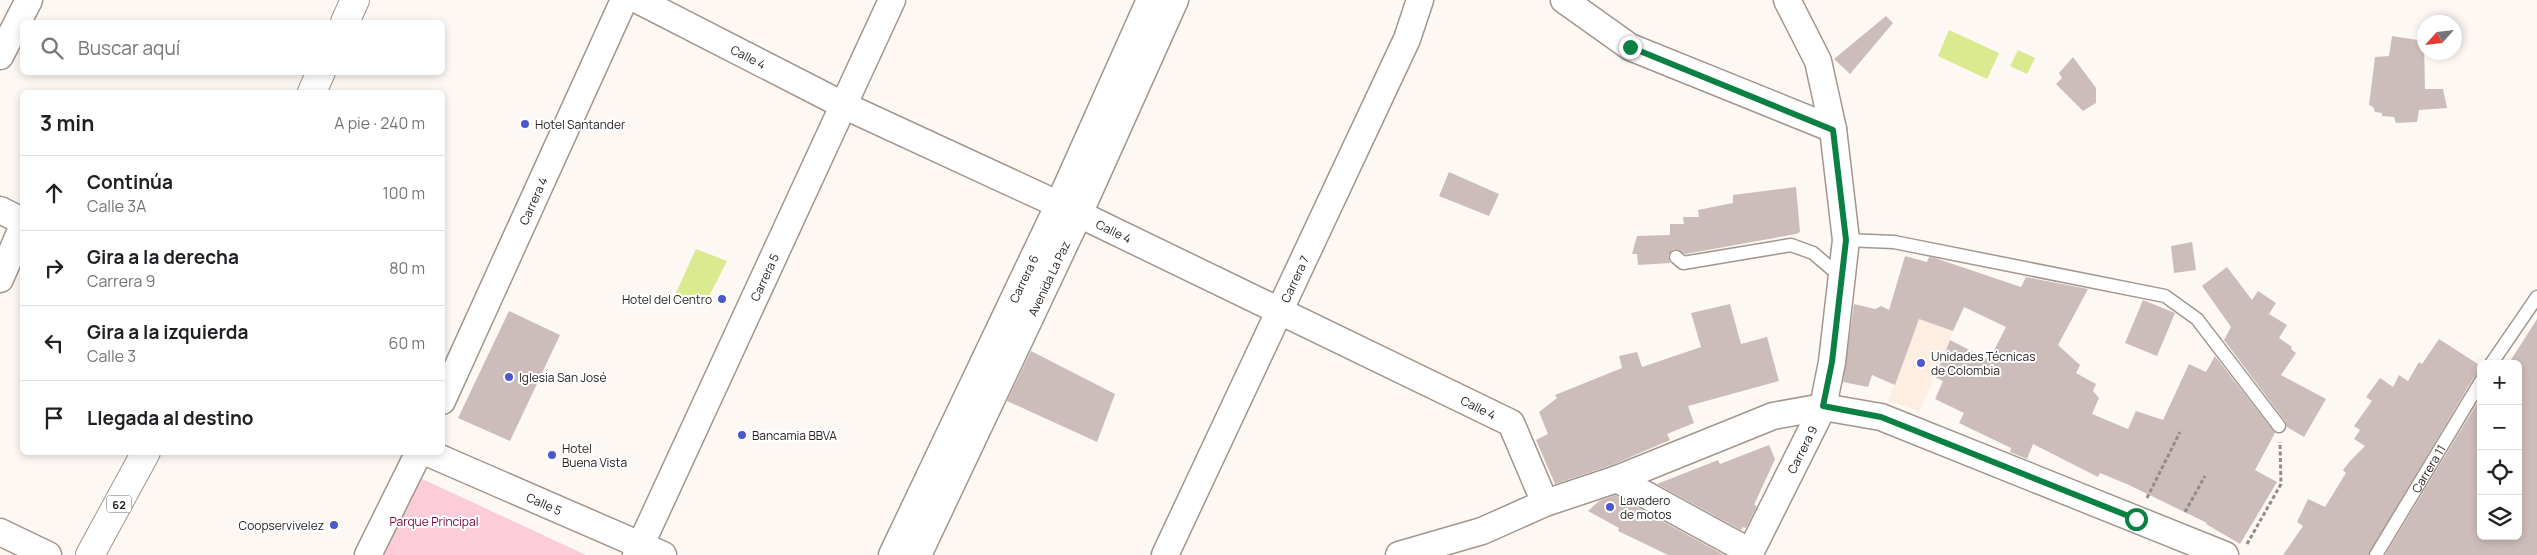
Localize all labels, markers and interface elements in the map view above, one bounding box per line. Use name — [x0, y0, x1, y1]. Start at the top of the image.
north arrow — [2417, 15, 2462, 60]
search box — [20, 20, 445, 75]
icon: search — [38, 34, 66, 62]
text: Buscar aquí — [78, 35, 180, 61]
route end — [1619, 36, 1642, 59]
street label: Calle 4 — [728, 40, 769, 73]
text: 3 min — [40, 109, 94, 137]
text: A pie · 240 m — [334, 112, 425, 134]
place label: Hotel Santander — [535, 116, 626, 133]
marker: Hotel Santander — [519, 118, 531, 130]
text: Continúa — [87, 169, 173, 195]
street label: Carrera 4 — [515, 174, 551, 227]
icon: ahead — [40, 179, 68, 207]
text: 100 m — [382, 182, 425, 204]
text: Calle 3A — [87, 195, 146, 217]
street label: Calle 4 — [1093, 215, 1134, 247]
street label: Avenida La Paz — [1024, 238, 1074, 319]
text: Gira a la derecha — [87, 244, 239, 270]
street label: Carrera 5 — [746, 250, 783, 304]
street label: Carrera 6 — [1005, 252, 1042, 306]
street label: Carrera 7 — [1276, 253, 1313, 305]
icon: right — [40, 254, 68, 282]
text: 80 m — [389, 257, 425, 279]
text: Carrera 9 — [87, 270, 156, 292]
place label: Hotel del Centro — [622, 291, 712, 308]
marker: Hotel del Centro — [716, 293, 728, 305]
text: Gira a la izquierda — [87, 319, 248, 345]
icon: left — [40, 329, 68, 357]
text: 60 m — [389, 332, 425, 354]
text: Calle 3 — [87, 345, 136, 367]
place label: Unidades Técnicas de Colombia — [1931, 348, 2035, 379]
marker: Unidades Técnicas de Colombia — [1915, 357, 1927, 369]
map controls — [2477, 360, 2522, 540]
button: + — [2477, 360, 2522, 405]
place label: Iglesia San José — [519, 369, 606, 386]
marker: Iglesia San José — [503, 371, 515, 383]
street label: Calle 4 — [1458, 391, 1499, 423]
icon: arrive — [40, 404, 68, 432]
text: Llegada al destino — [87, 405, 254, 431]
button: − — [2477, 405, 2522, 450]
street label: Carrera 9 — [1783, 423, 1821, 476]
place label: Bancamia BBVA — [752, 427, 837, 444]
marker: Bancamia BBVA — [736, 429, 748, 441]
place label: Hotel Buena Vista — [562, 440, 627, 471]
street label: Carrera 11 — [2407, 441, 2449, 496]
marker: Hotel Buena Vista — [546, 449, 558, 461]
button: locate — [2477, 450, 2522, 495]
street label: Calle 5 — [524, 488, 565, 519]
place label: Lavadero de motos — [1620, 492, 1672, 523]
button: layers — [2477, 495, 2522, 540]
road number: 62 — [106, 496, 132, 512]
marker: Lavadero de motos — [1604, 501, 1616, 513]
route start — [2125, 508, 2148, 531]
park label: Parque Principal — [390, 513, 478, 530]
place label: Coopservivelez — [239, 517, 324, 534]
marker: Coopservivelez — [328, 519, 340, 531]

